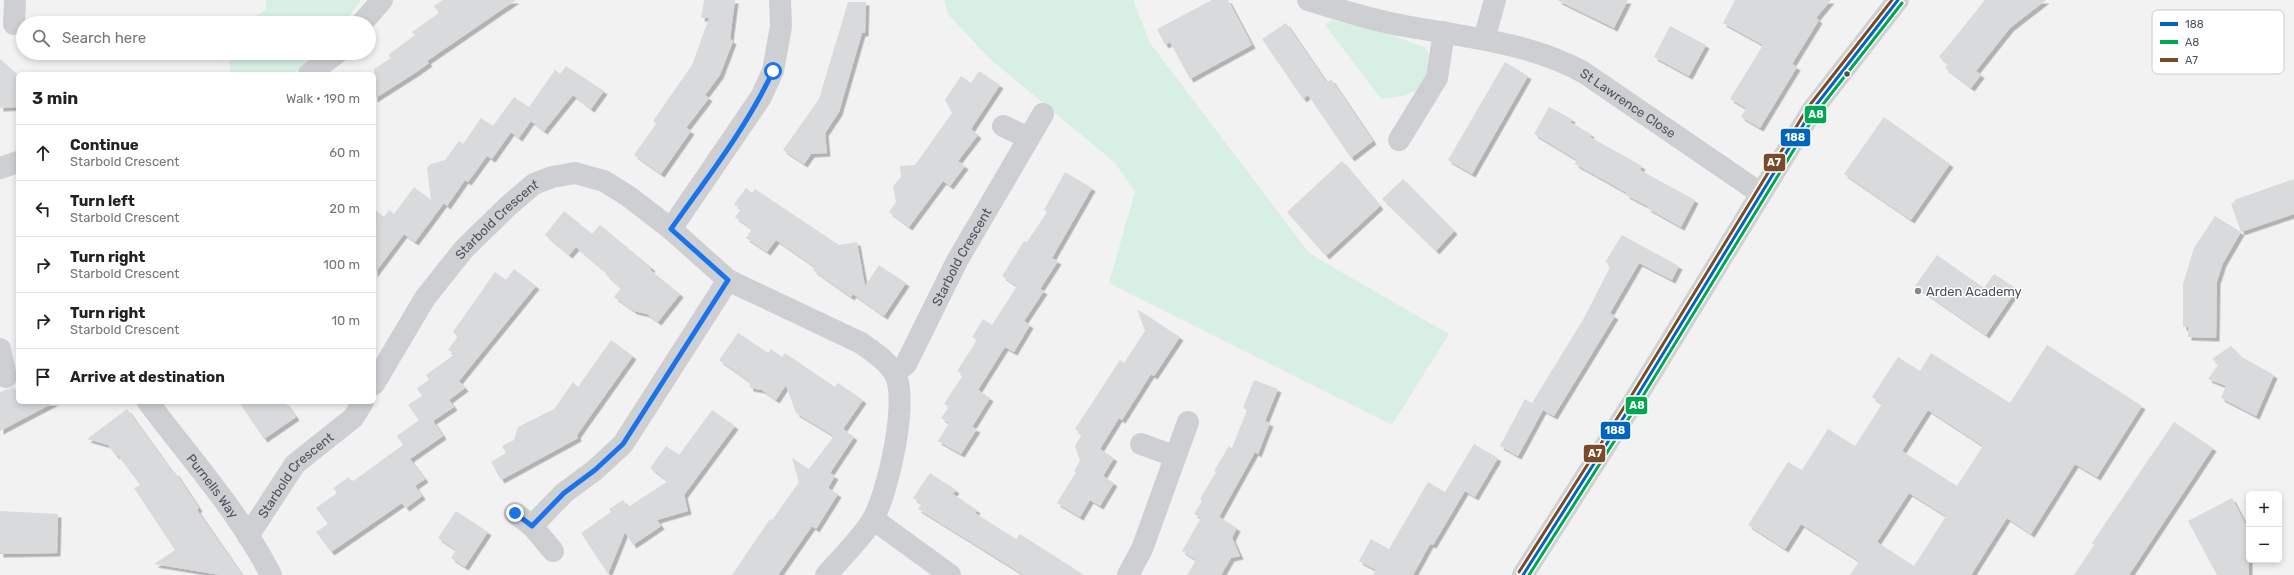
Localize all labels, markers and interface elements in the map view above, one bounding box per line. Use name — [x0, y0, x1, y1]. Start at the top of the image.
legend — [2152, 10, 2284, 74]
search box — [16, 16, 376, 60]
text: 188 — [2185, 18, 2204, 31]
icon: search — [30, 27, 52, 49]
text: Search here — [62, 29, 146, 47]
text: A8 — [2185, 36, 2199, 49]
text: A7 — [2185, 54, 2198, 67]
route start — [764, 62, 782, 80]
street label: St Lawrence Close — [1578, 65, 1679, 141]
unlabelled marker — [1842, 69, 1852, 79]
text: 3 min — [32, 88, 78, 108]
text: Walk · 190 m — [286, 91, 360, 106]
line badge: A8 — [1804, 105, 1827, 124]
text: A8 — [1808, 108, 1824, 121]
line badge: 188 — [1780, 128, 1811, 147]
text: 188 — [1785, 131, 1805, 144]
text: Continue — [70, 136, 139, 154]
icon: ahead — [32, 142, 54, 164]
text: 60 m — [329, 145, 360, 160]
line badge: A7 — [1763, 153, 1786, 172]
text: Starbold Crescent — [70, 154, 179, 169]
text: A7 — [1767, 156, 1782, 169]
street label: Starbold Crescent — [452, 176, 540, 262]
text: Turn left — [70, 192, 135, 210]
icon: left — [32, 198, 54, 220]
text: 20 m — [329, 201, 360, 216]
street label: Starbold Crescent — [929, 205, 994, 308]
text: Starbold Crescent — [70, 210, 179, 225]
text: Turn right — [70, 248, 145, 266]
icon: right — [32, 254, 54, 276]
text: 100 m — [323, 257, 360, 272]
text: Starbold Crescent — [70, 266, 179, 281]
place label: Arden Academy — [1926, 284, 2022, 299]
marker: Arden Academy — [1913, 286, 1923, 296]
text: Turn right — [70, 304, 145, 322]
icon: right — [32, 310, 54, 332]
text: 10 m — [331, 313, 360, 328]
text: Starbold Crescent — [70, 322, 179, 337]
icon: arrive — [32, 366, 54, 388]
text: Arrive at destination — [70, 368, 225, 386]
line badge: A8 — [1625, 396, 1648, 415]
text: A8 — [1629, 399, 1645, 412]
line badge: 188 — [1600, 421, 1631, 440]
text: 188 — [1605, 424, 1625, 437]
street label: Starbold Crescent — [254, 429, 336, 521]
line badge: A7 — [1583, 444, 1606, 463]
text: A7 — [1588, 447, 1603, 460]
street label: Purnells Way — [184, 451, 242, 521]
map controls — [2246, 491, 2282, 563]
button: + — [2246, 491, 2282, 527]
route end — [506, 504, 524, 522]
button: − — [2246, 527, 2282, 563]

